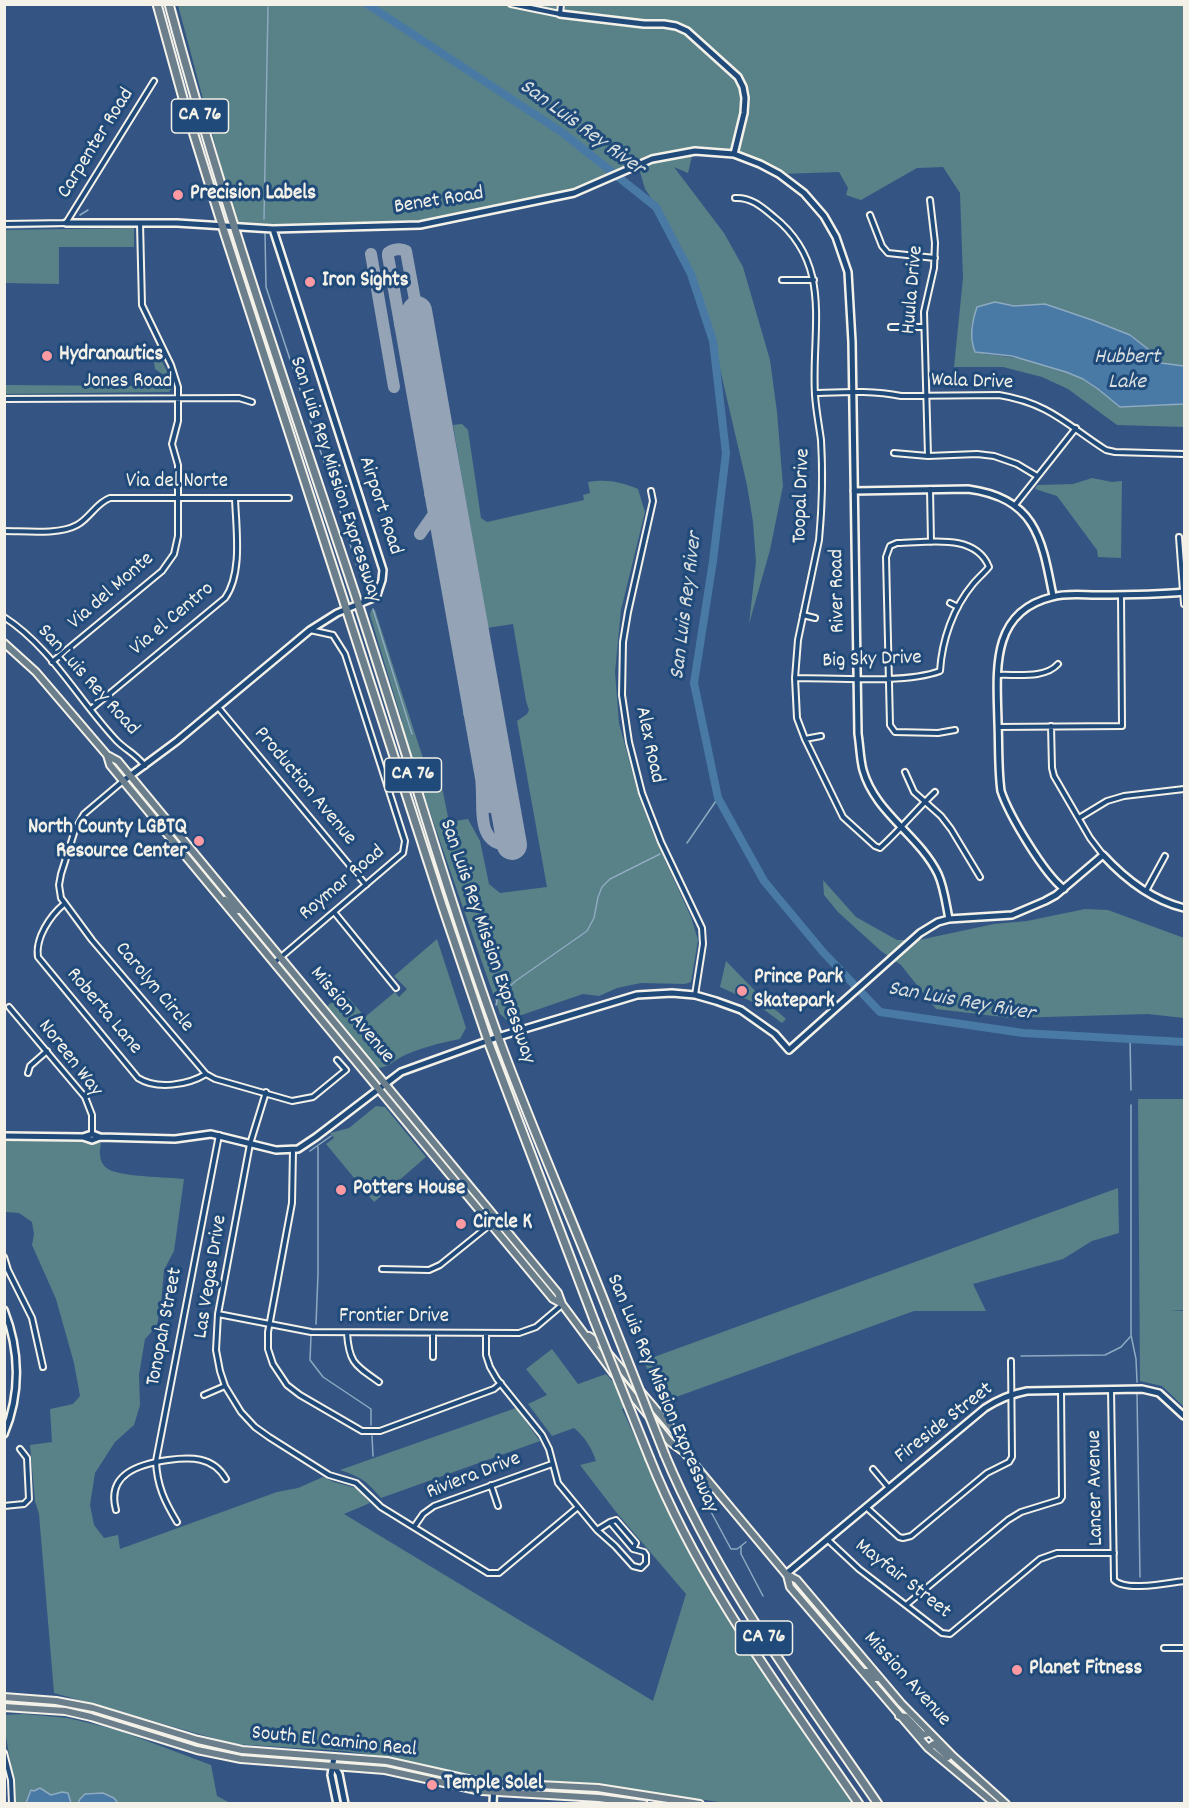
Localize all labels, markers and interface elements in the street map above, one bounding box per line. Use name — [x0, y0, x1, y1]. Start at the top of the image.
water label: San Luis Rey River — [513, 75, 649, 183]
street label: Carpenter Road — [53, 84, 141, 204]
road number: CA 76 — [172, 99, 228, 133]
place label: Precision Labels — [190, 182, 316, 208]
street label: Benet Road — [393, 183, 485, 221]
marker: Precision Labels — [171, 188, 185, 202]
street label: Huula Drive — [898, 245, 930, 335]
place label: Iron Sights — [322, 269, 409, 295]
marker: Iron Sights — [303, 275, 317, 289]
place label: Hydranautics — [59, 343, 163, 369]
water label: Hubbert Lake — [1094, 346, 1160, 398]
marker: Hydranautics — [40, 349, 54, 363]
street label: San Luis Rey Mission Expressway — [282, 354, 386, 606]
street label: Wala Drive — [931, 369, 1013, 397]
street label: Jones Road — [84, 370, 172, 396]
street label: Toopal Drive — [789, 448, 817, 544]
street label: Airport Road — [351, 454, 407, 558]
street label: Via del Norte — [126, 470, 228, 496]
water label: San Luis Rey River — [666, 531, 710, 681]
street label: Via del Monte — [64, 548, 160, 636]
street label: River Road — [826, 549, 852, 633]
street label: Via el Centro — [126, 578, 220, 662]
street label: San Luis Rey Road — [31, 620, 143, 742]
street label: Big Sky Drive — [822, 647, 922, 675]
street label: Alex Road — [628, 704, 668, 786]
street label: Production Avenue — [247, 723, 361, 851]
road number: CA 76 — [384, 758, 442, 792]
place label: North County LGBTQ Resource Center — [28, 816, 187, 866]
street label: San Luis Rey Mission Expressway — [432, 817, 540, 1067]
marker: North County LGBTQ Resource Center — [192, 834, 206, 848]
street label: Roymar Road — [295, 841, 391, 927]
street label: Carolyn Circle — [108, 938, 198, 1038]
street label: Mission Avenue — [303, 962, 399, 1070]
street label: Roberta Lane — [59, 963, 147, 1061]
place label: Prince Park Skatepark — [754, 966, 843, 1016]
water label: San Luis Rey River — [886, 977, 1036, 1029]
marker: Prince Park Skatepark — [735, 984, 749, 998]
street label: Noreen Way — [31, 1015, 107, 1103]
place label: Potters House — [353, 1177, 465, 1203]
marker: Potters House — [334, 1183, 348, 1197]
place label: Circle K — [473, 1211, 532, 1237]
street label: Las Vegas Drive — [190, 1213, 234, 1341]
marker: Circle K — [454, 1217, 468, 1231]
street label: Tonopah Street — [142, 1266, 190, 1388]
street label: San Luis Rey Mission Expressway — [599, 1271, 723, 1517]
street label: Frontier Drive — [339, 1305, 449, 1331]
street label: Fireside Street — [891, 1378, 999, 1470]
street label: Lancer Avenue — [1083, 1430, 1111, 1546]
street label: Riviera Drive — [423, 1448, 525, 1506]
street label: Mayfair Street — [849, 1535, 955, 1625]
road number: CA 76 — [736, 1621, 792, 1655]
street label: Mission Avenue — [857, 1627, 955, 1733]
place label: Planet Fitness — [1029, 1657, 1142, 1683]
marker: Planet Fitness — [1010, 1663, 1024, 1677]
street label: South El Camino Real — [250, 1722, 418, 1764]
place label: Temple Solel — [444, 1772, 543, 1798]
marker: Temple Solel — [425, 1778, 439, 1792]

